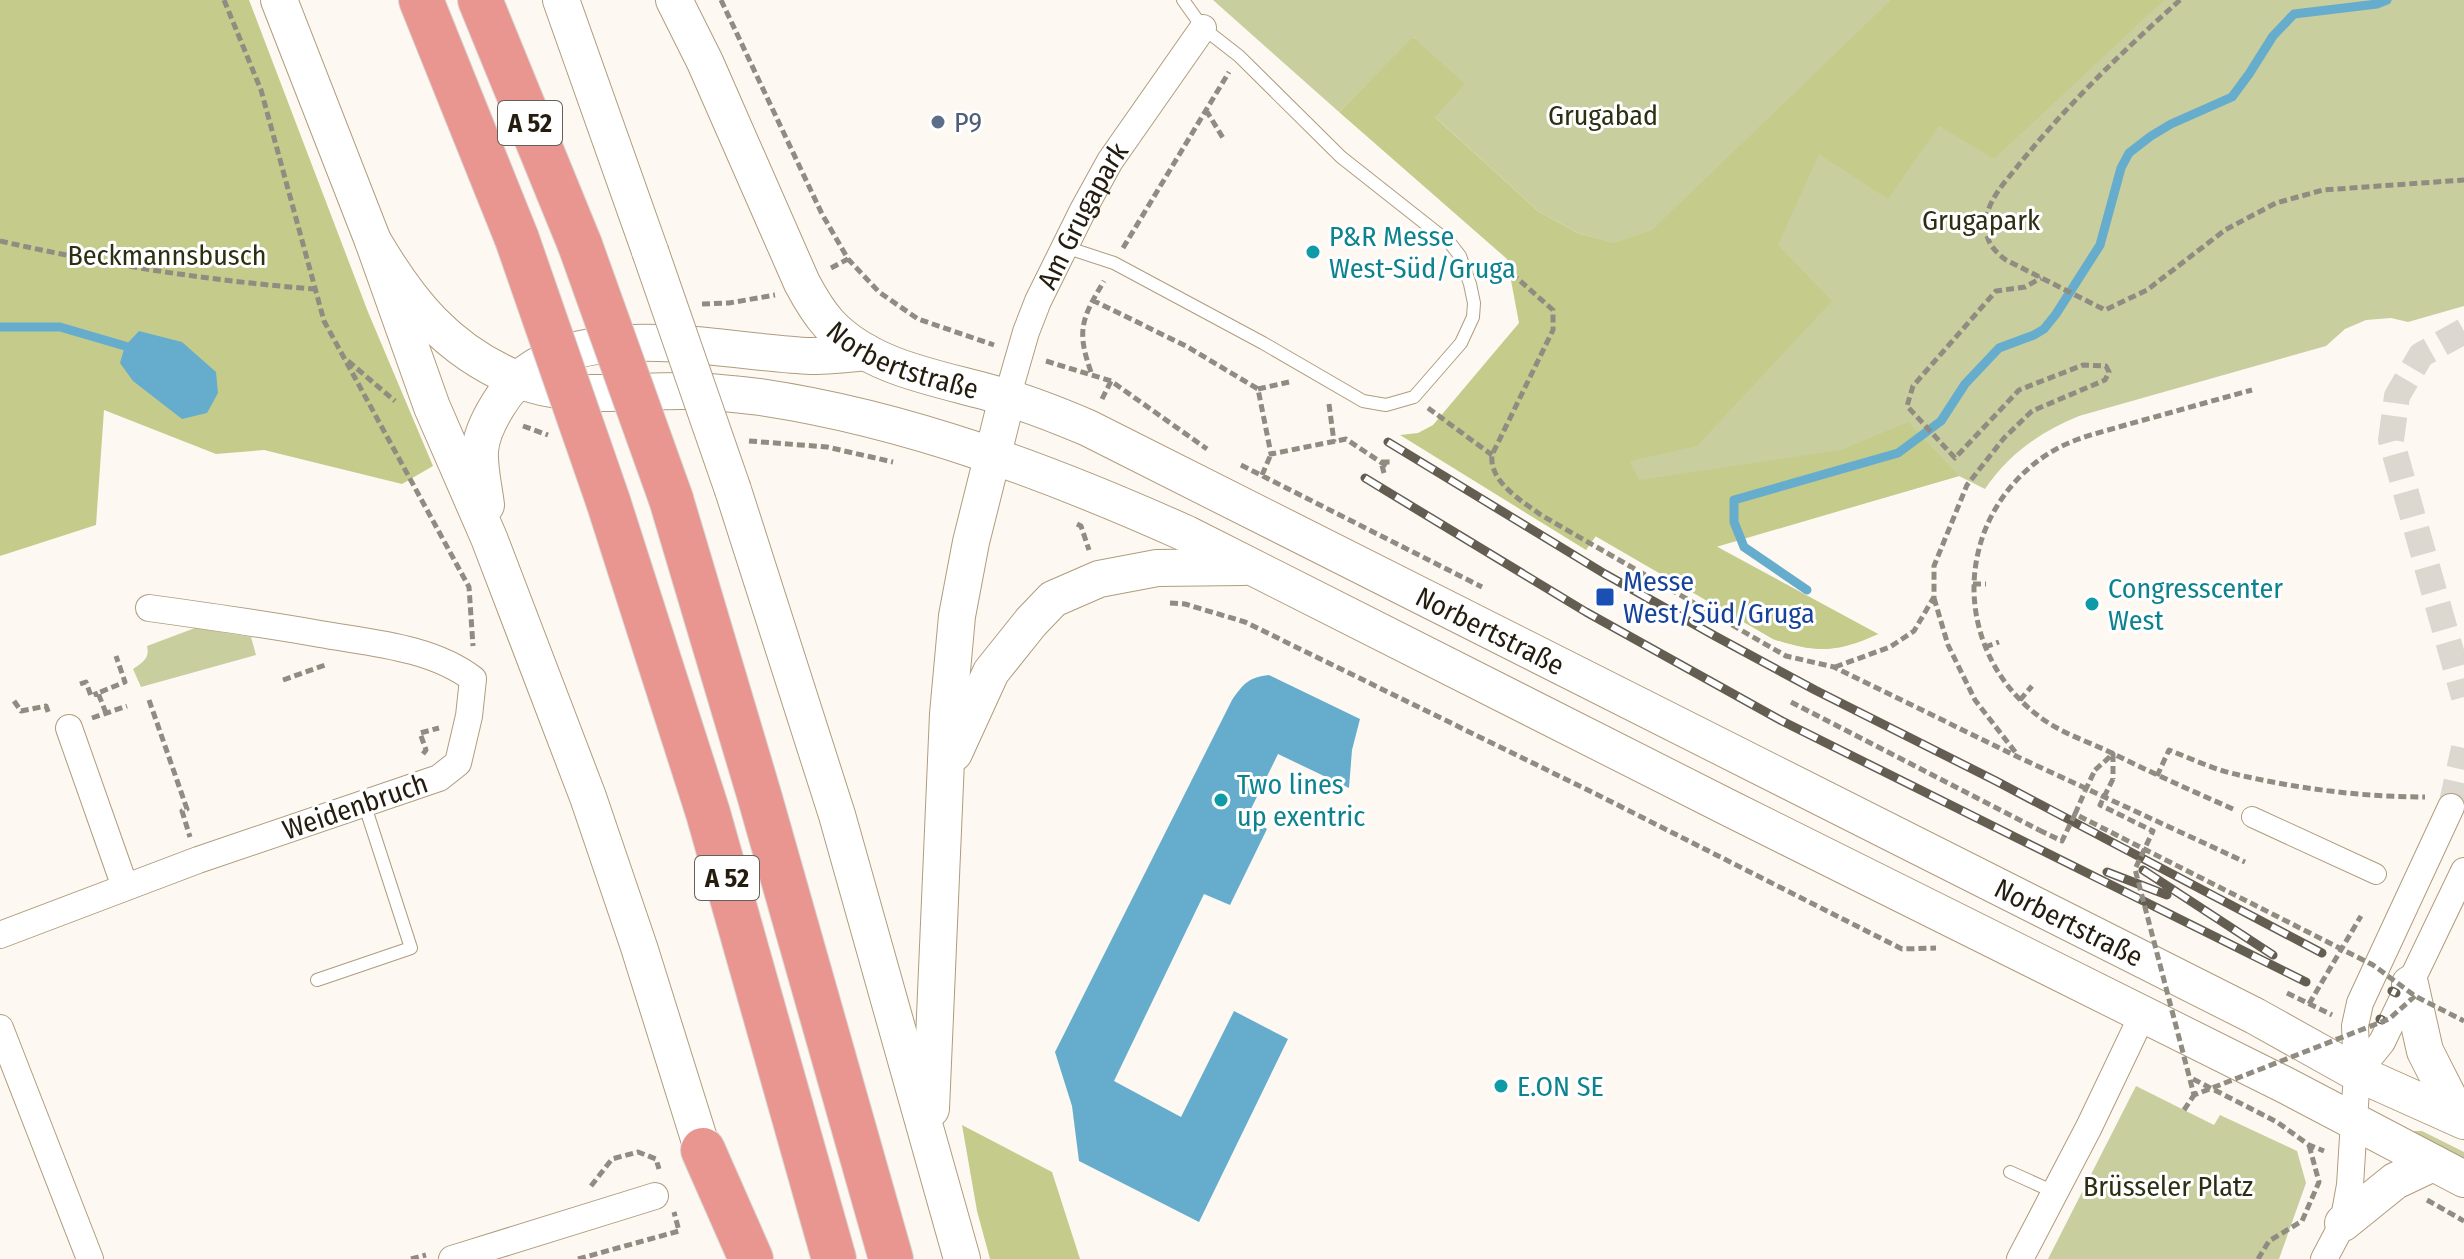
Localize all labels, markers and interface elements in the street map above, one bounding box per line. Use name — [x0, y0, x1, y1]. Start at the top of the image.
park label: Grugabad — [1548, 99, 1658, 132]
road number: A 52 — [498, 101, 562, 145]
place label: P9 — [954, 106, 982, 139]
marker: P9 — [929, 113, 947, 131]
street label: Am Grugapark — [1031, 135, 1135, 295]
park label: Grugapark — [1922, 204, 2041, 237]
place label: P&R Messe West-Süd/Gruga — [1329, 220, 1516, 285]
park label: Beckmannsbusch — [67, 239, 267, 272]
marker: P&R Messe West-Süd/Gruga — [1304, 243, 1322, 261]
street label: Norbertstraße — [820, 315, 982, 406]
place label: Messe West/Süd/Gruga — [1623, 565, 1815, 630]
place label: Congresscenter West — [2108, 572, 2283, 637]
street label: Norbertstraße — [1410, 580, 1570, 682]
marker: Messe West/Süd/Gruga — [1594, 586, 1616, 608]
marker: Congresscenter West — [2083, 595, 2101, 613]
street label: Weidenbruch — [278, 766, 432, 847]
place label: Two lines up exentric — [1237, 768, 1365, 833]
marker: Two lines up exentric — [1212, 791, 1230, 809]
road number: A 52 — [695, 856, 759, 900]
street label: Norbertstraße — [1989, 872, 2148, 974]
place label: E.ON SE — [1517, 1070, 1604, 1103]
marker: E.ON SE — [1492, 1077, 1510, 1095]
park label: Brüsseler Platz — [2083, 1170, 2253, 1203]

